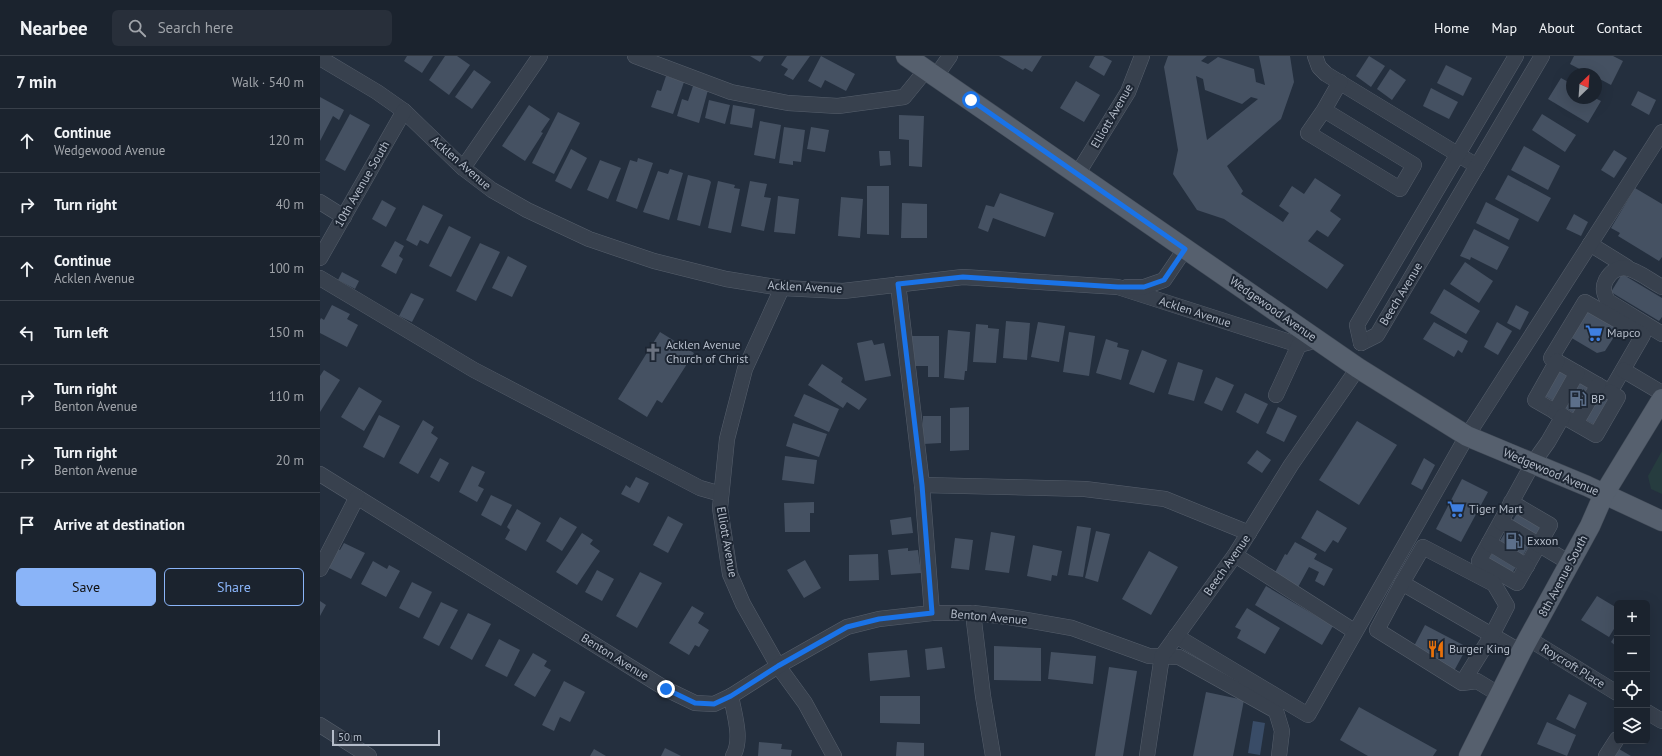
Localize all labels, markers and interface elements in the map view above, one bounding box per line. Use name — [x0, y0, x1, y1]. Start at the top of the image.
search box — [112, 10, 392, 46]
text: Nearbee — [20, 16, 88, 40]
icon: search — [126, 17, 148, 39]
text: Search here — [158, 18, 233, 37]
text: Home — [1434, 19, 1469, 37]
text: Map — [1491, 19, 1517, 37]
text: About — [1539, 19, 1575, 37]
text: Contact — [1597, 19, 1642, 37]
north arrow — [1566, 68, 1602, 104]
text: 7 min — [16, 71, 57, 93]
text: Walk · 540 m — [232, 74, 304, 91]
street label: Elliott Avenue — [1087, 81, 1136, 150]
route start — [962, 91, 980, 109]
text: Continue — [54, 123, 111, 142]
icon: ahead — [16, 130, 38, 152]
text: 120 m — [269, 132, 304, 149]
street label: Acklen Avenue — [428, 133, 494, 193]
street label: 10th Avenue South — [331, 138, 392, 230]
text: Wedgewood Avenue — [54, 142, 165, 159]
icon: right — [16, 194, 38, 216]
text: Turn right — [54, 195, 117, 214]
text: 40 m — [276, 196, 304, 213]
text: Continue — [54, 251, 111, 270]
icon: ahead — [16, 258, 38, 280]
street label: Beech Avenue — [1376, 259, 1425, 328]
text: 100 m — [269, 260, 304, 277]
text: Acklen Avenue — [54, 270, 135, 287]
street label: Wedgewood Avenue — [1227, 273, 1320, 344]
street label: Acklen Avenue — [767, 277, 843, 296]
street label: Acklen Avenue — [1157, 293, 1233, 330]
icon: left — [16, 322, 38, 344]
text: Turn left — [54, 323, 108, 342]
supermarket icon: Mapco — [1584, 323, 1604, 343]
text: 150 m — [269, 324, 304, 341]
place label: Mapco — [1607, 325, 1641, 340]
place label: Acklen Avenue Church of Christ — [666, 337, 748, 366]
church icon: Acklen Avenue Church of Christ — [643, 342, 663, 362]
text: Turn right — [54, 379, 117, 398]
icon: right — [16, 386, 38, 408]
text: 110 m — [269, 388, 304, 405]
fuel station icon: BP — [1568, 389, 1588, 409]
place label: BP — [1591, 391, 1605, 406]
text: Benton Avenue — [54, 398, 137, 415]
text: Turn right — [54, 443, 117, 462]
street label: Wedgewood Avenue — [1501, 445, 1601, 499]
icon: right — [16, 450, 38, 472]
text: 20 m — [276, 452, 304, 469]
text: Benton Avenue — [54, 462, 137, 479]
supermarket icon: Tiger Mart — [1446, 499, 1466, 519]
place label: Tiger Mart — [1469, 501, 1523, 516]
street label: Elliott Avenue — [714, 505, 741, 578]
icon: arrive — [16, 514, 38, 536]
text: Arrive at destination — [54, 515, 185, 534]
street label: Beech Avenue — [1200, 531, 1253, 598]
fuel station icon: Exxon — [1504, 531, 1524, 551]
street label: 8th Avenue South — [1535, 532, 1590, 619]
place label: Exxon — [1527, 533, 1558, 548]
button: Save — [16, 568, 156, 606]
button: Share — [164, 568, 304, 606]
map controls — [1614, 600, 1650, 744]
button: + — [1614, 600, 1650, 636]
street label: Benton Avenue — [950, 606, 1028, 627]
street label: Benton Avenue — [579, 630, 652, 683]
button: − — [1614, 636, 1650, 672]
restaurant icon: Burger King — [1426, 639, 1446, 659]
street label: Roycroft Place — [1539, 640, 1608, 691]
place label: Burger King — [1449, 641, 1510, 656]
button: locate — [1614, 672, 1650, 708]
route end — [657, 680, 675, 698]
button: layers — [1614, 708, 1650, 744]
scale bar — [332, 728, 440, 747]
text: 50 m — [338, 730, 362, 744]

